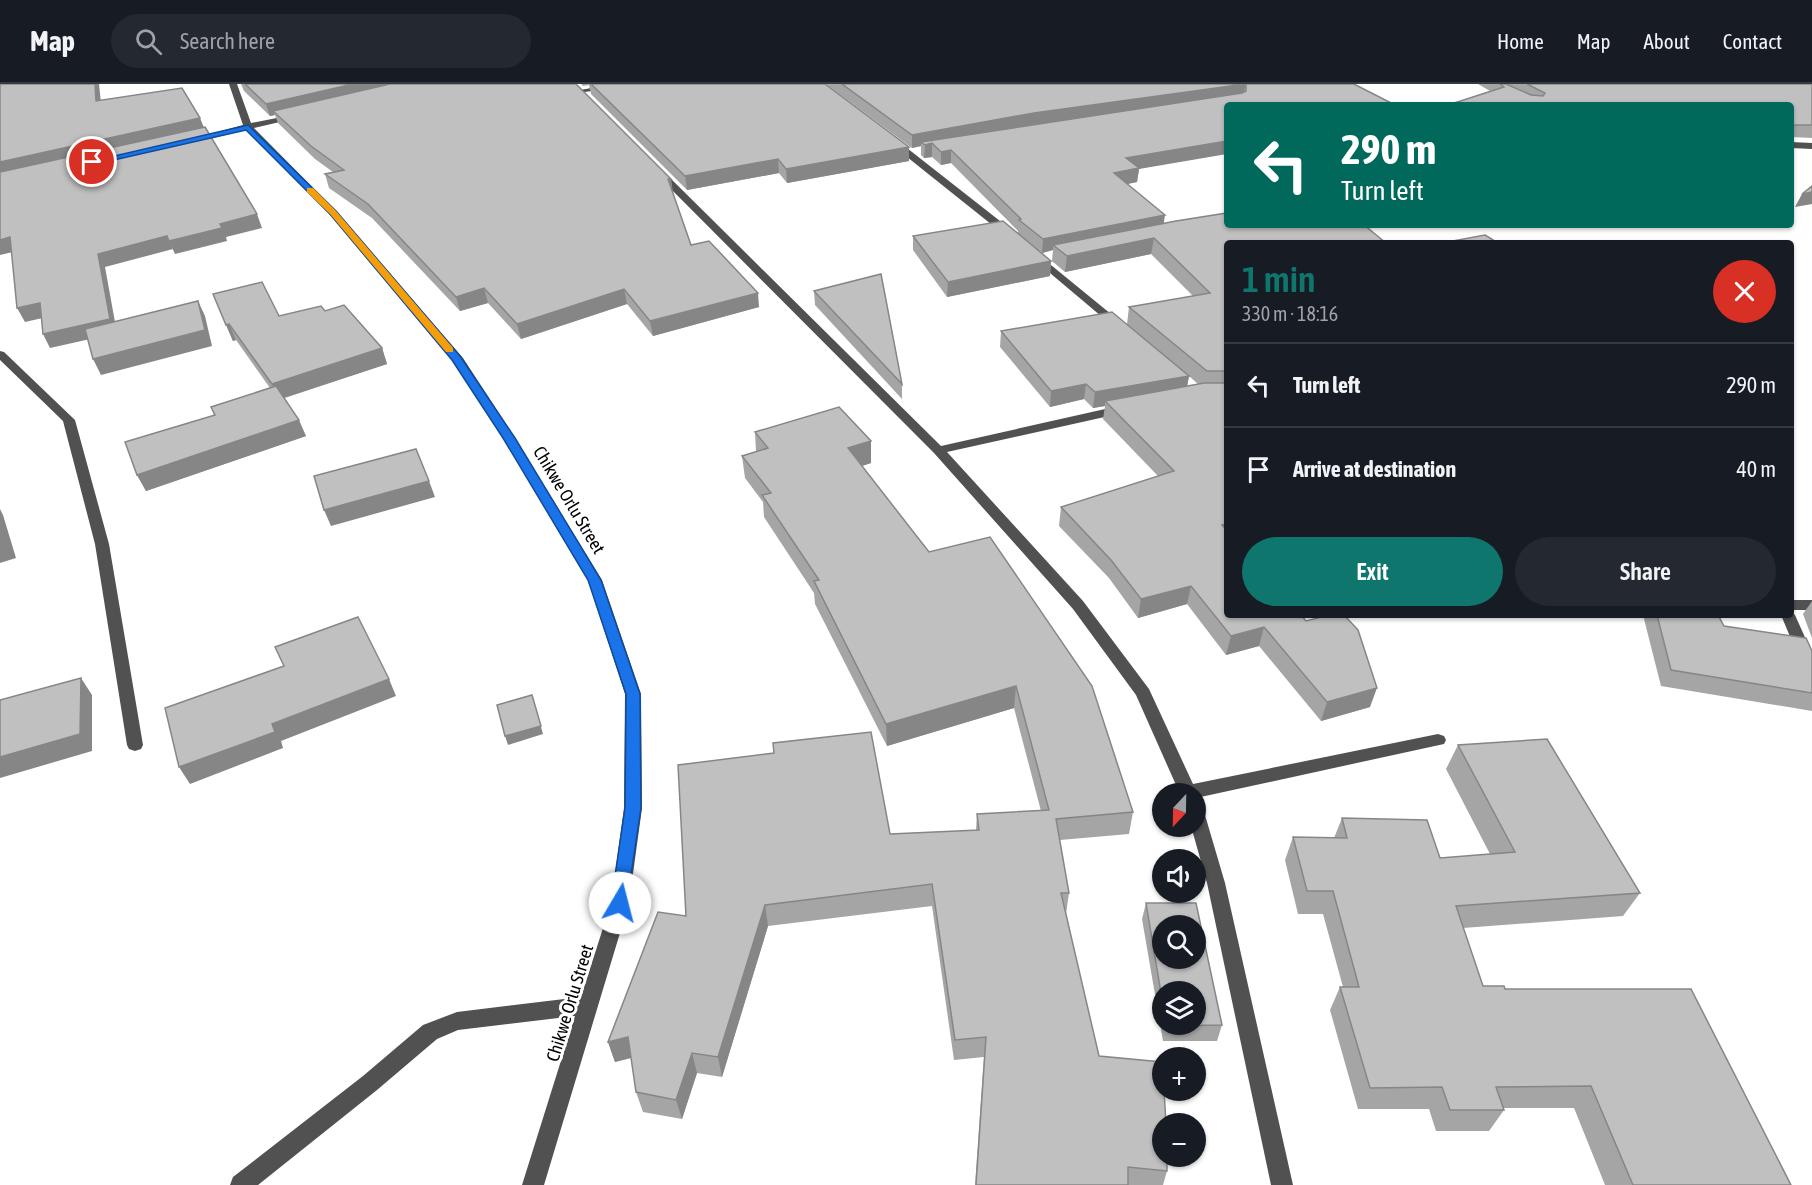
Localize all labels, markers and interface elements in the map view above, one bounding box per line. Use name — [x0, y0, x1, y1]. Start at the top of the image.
search box — [111, 14, 531, 68]
text: Map — [30, 25, 75, 57]
icon: search — [132, 25, 165, 58]
text: Search here — [180, 28, 275, 54]
text: Home — [1497, 29, 1544, 53]
text: Map — [1577, 29, 1611, 53]
text: About — [1644, 29, 1690, 53]
text: Contact — [1723, 29, 1782, 53]
text: 290 m — [1341, 125, 1436, 173]
icon: left — [1242, 126, 1320, 204]
pin — [66, 136, 117, 187]
icon: arrive — [75, 145, 108, 178]
text: Turn left — [1341, 175, 1424, 206]
text: 1 min — [1242, 258, 1316, 300]
button: close — [1713, 260, 1776, 323]
text: 330 m · 18:16 — [1242, 302, 1338, 325]
icon: left — [1242, 369, 1275, 402]
text: Turn left — [1293, 372, 1360, 398]
text: 290 m — [1726, 372, 1776, 398]
street label: Chikwe Orlu Street — [529, 442, 610, 557]
icon: arrive — [1242, 453, 1275, 486]
text: Arrive at destination — [1293, 456, 1456, 482]
text: 40 m — [1736, 456, 1776, 482]
button: Exit — [1242, 537, 1503, 606]
button: Share — [1515, 537, 1776, 606]
north arrow — [1152, 783, 1206, 837]
map controls — [1152, 783, 1206, 1167]
button: sound — [1152, 849, 1206, 903]
position arrow — [588, 871, 652, 935]
button: search — [1152, 915, 1206, 969]
street label: Chikwe Orlu Street — [542, 942, 597, 1064]
button: layers — [1152, 981, 1206, 1035]
button: + — [1152, 1047, 1206, 1101]
button: − — [1152, 1113, 1206, 1167]

